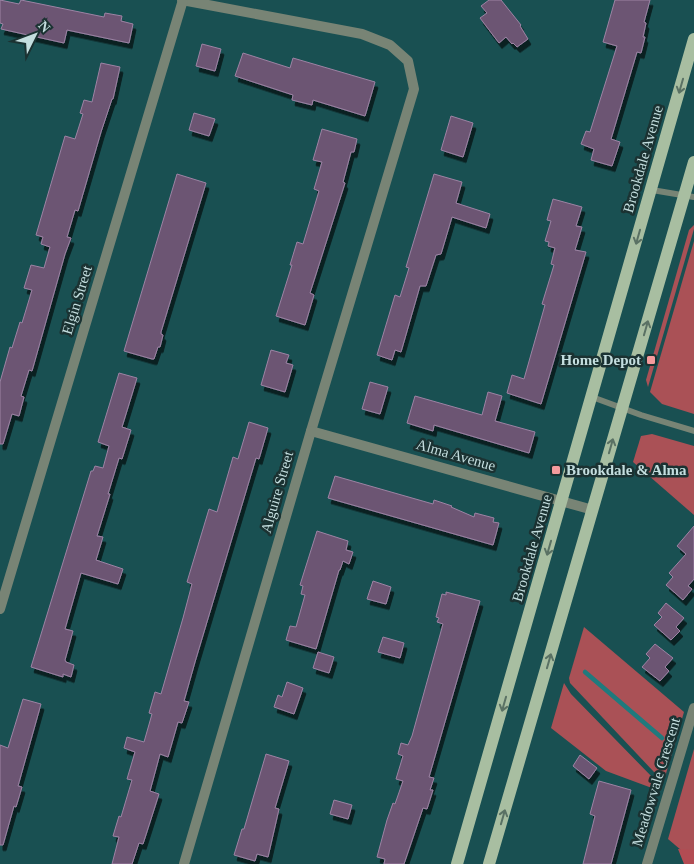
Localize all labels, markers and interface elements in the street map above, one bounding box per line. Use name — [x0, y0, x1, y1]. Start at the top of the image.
north arrow — [10, 10, 60, 60]
text: N — [35, 18, 53, 35]
one-way arrow — [675, 77, 685, 93]
street label: Brookdale Avenue — [620, 103, 666, 215]
one-way arrow — [633, 228, 643, 244]
street label: Elgin Street — [59, 263, 95, 336]
one-way arrow — [641, 320, 651, 336]
place label: Home Depot — [561, 352, 641, 368]
marker: Home Depot — [645, 354, 657, 366]
street label: Alma Avenue — [414, 436, 498, 474]
one-way arrow — [607, 438, 617, 454]
street label: Alguire Street — [258, 448, 297, 535]
place label: Brookdale & Alma — [566, 462, 687, 478]
marker: Brookdale & Alma — [550, 464, 562, 476]
street label: Brookdale Avenue — [509, 492, 555, 604]
one-way arrow — [543, 539, 553, 555]
one-way arrow — [544, 654, 554, 670]
one-way arrow — [498, 696, 508, 712]
street label: Meadowvale Crescent — [629, 715, 683, 848]
one-way arrow — [498, 810, 508, 826]

